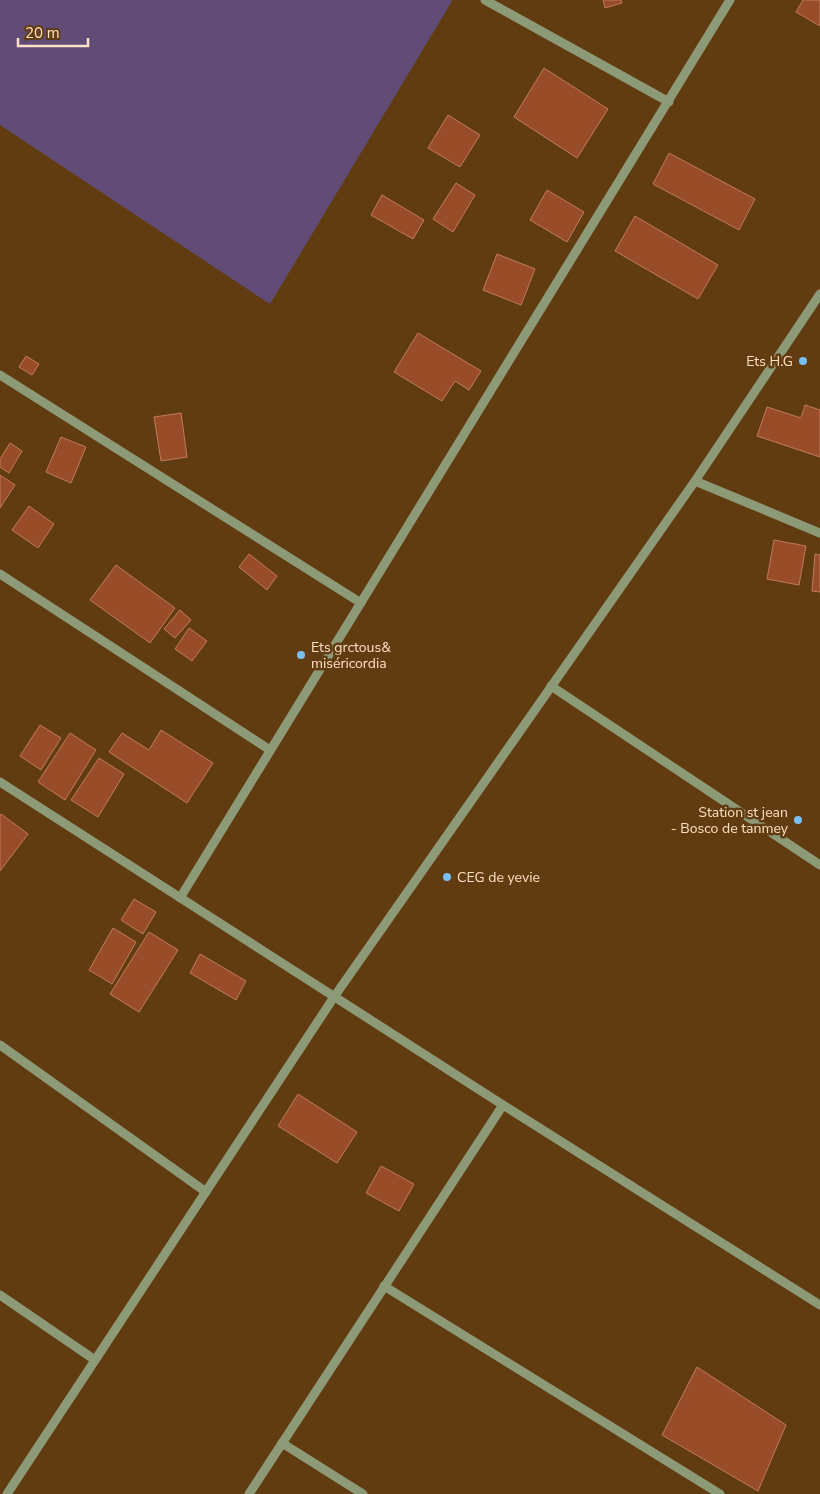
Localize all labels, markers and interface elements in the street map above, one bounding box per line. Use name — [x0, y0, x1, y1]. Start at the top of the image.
scale bar — [18, 15, 88, 47]
text: 20 m — [25, 23, 60, 43]
place label: Ets H.G — [746, 352, 793, 371]
marker: Ets H.G — [797, 355, 809, 367]
place label: Ets grctous& miséricordia — [311, 638, 391, 673]
marker: Ets grctous& miséricordia — [295, 649, 307, 661]
place label: Station st jean - Bosco de tanmey — [671, 803, 789, 838]
marker: Station st jean - Bosco de tanmey — [792, 814, 804, 826]
place label: CEG de yevie — [457, 868, 540, 887]
marker: CEG de yevie — [441, 871, 453, 883]

